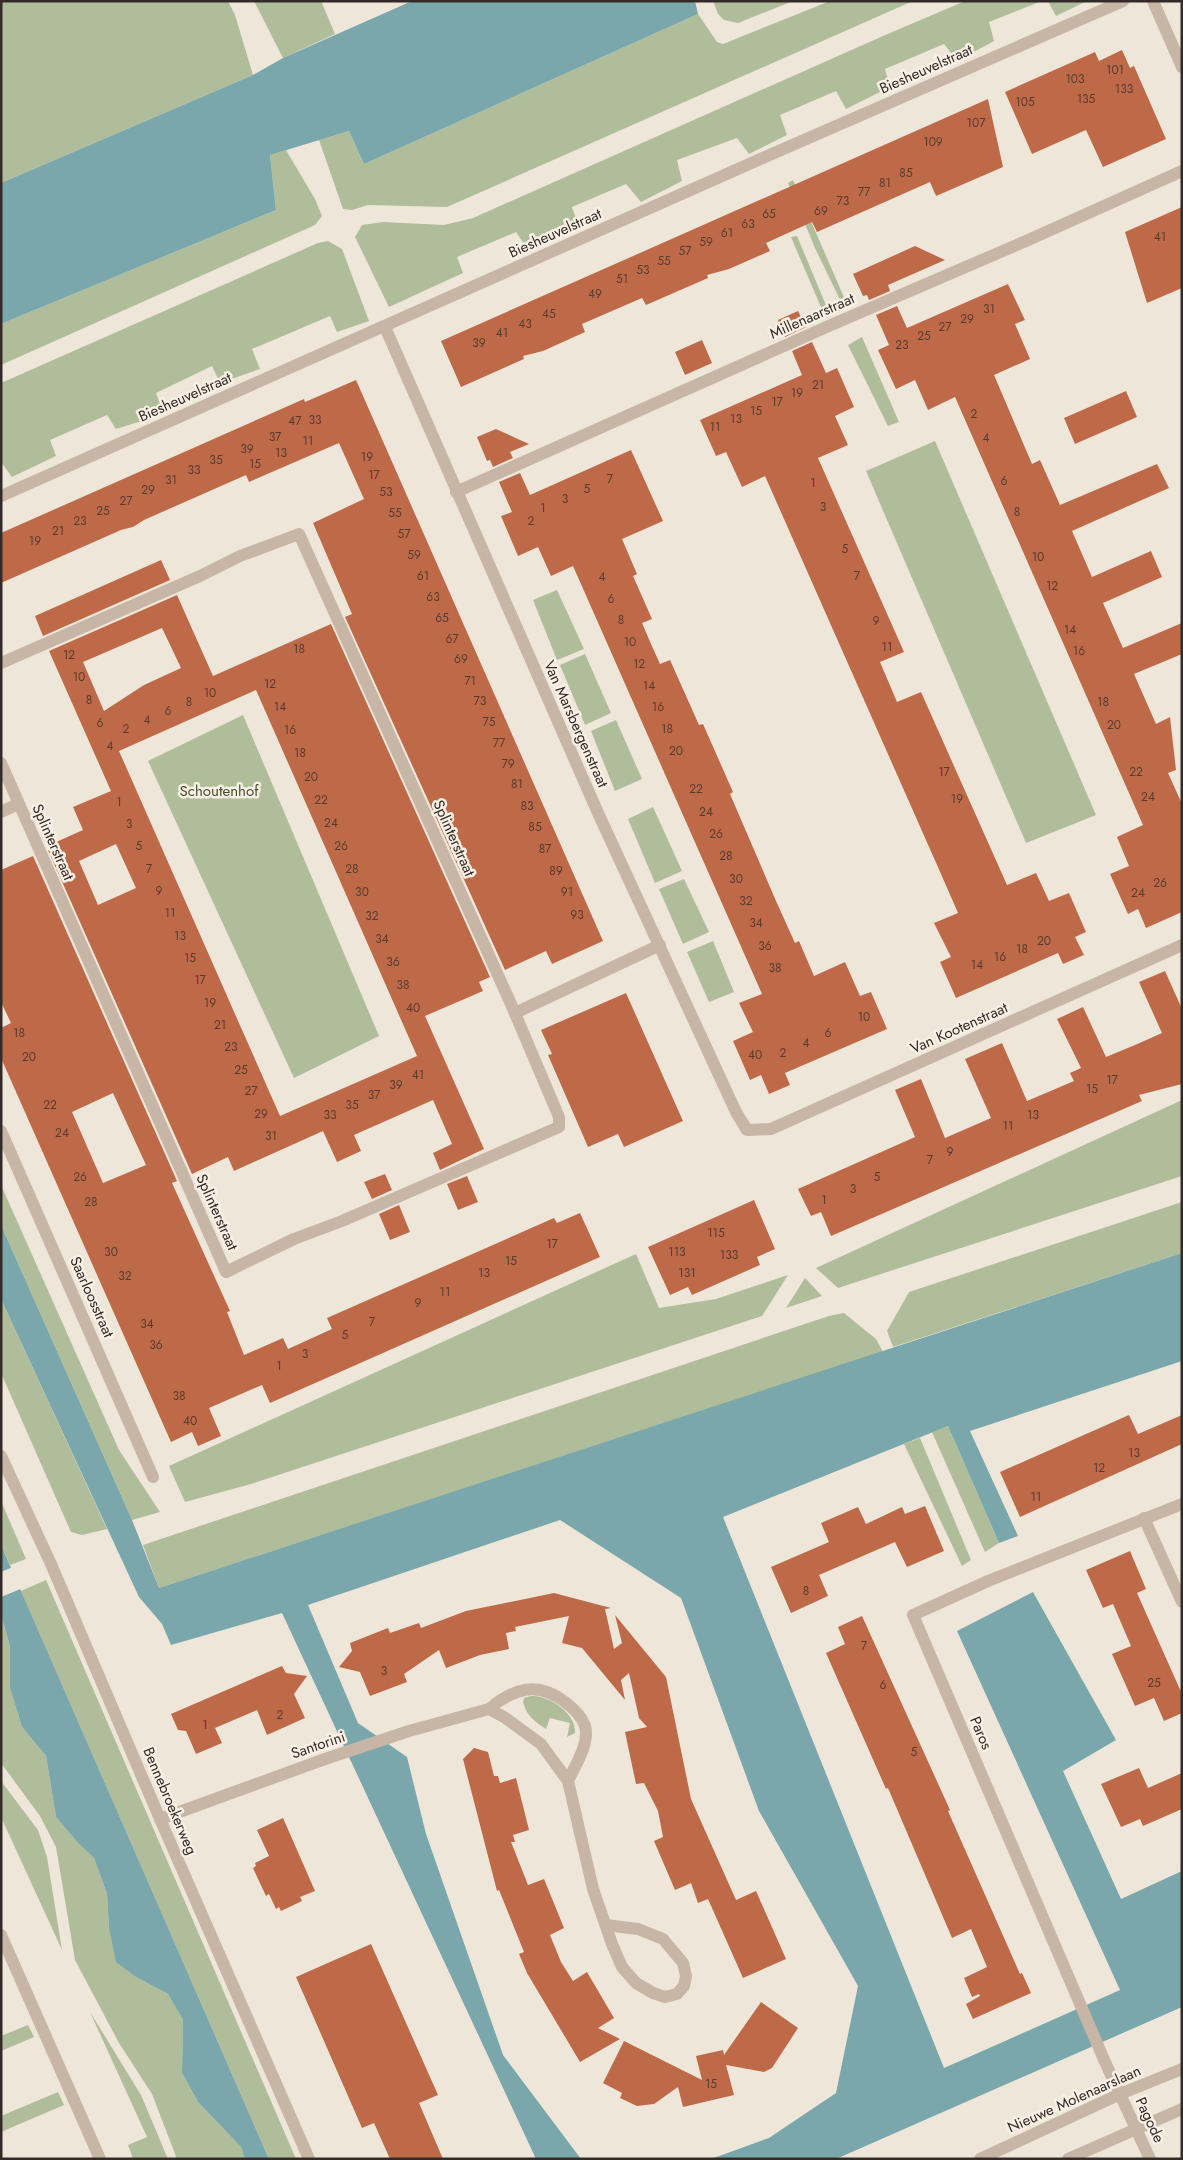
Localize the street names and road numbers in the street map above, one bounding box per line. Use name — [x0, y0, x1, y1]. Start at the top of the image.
street label: Biesheuvelstraat — [876, 38, 976, 99]
street label: Biesheuvelstraat — [505, 202, 605, 263]
street label: Millenaarstraat — [766, 287, 858, 345]
street label: Biesheuvelstraat — [135, 366, 235, 427]
street label: Van Marsbergenstraat — [538, 657, 614, 791]
street label: Splinterstraat — [427, 796, 481, 880]
street label: Splinterstraat — [26, 800, 80, 884]
street label: Van Kootenstraat — [907, 997, 1012, 1059]
street label: Splinterstraat — [190, 1170, 244, 1254]
street label: Saarloosstraat — [64, 1253, 120, 1341]
street label: Paros — [964, 1713, 998, 1753]
street label: Santorini — [288, 1725, 348, 1765]
street label: Bennebroekerweg — [137, 1744, 203, 1858]
street label: Nieuwe Molenaarslaan — [1004, 2060, 1144, 2138]
street label: Pagode — [1130, 2094, 1170, 2147]

